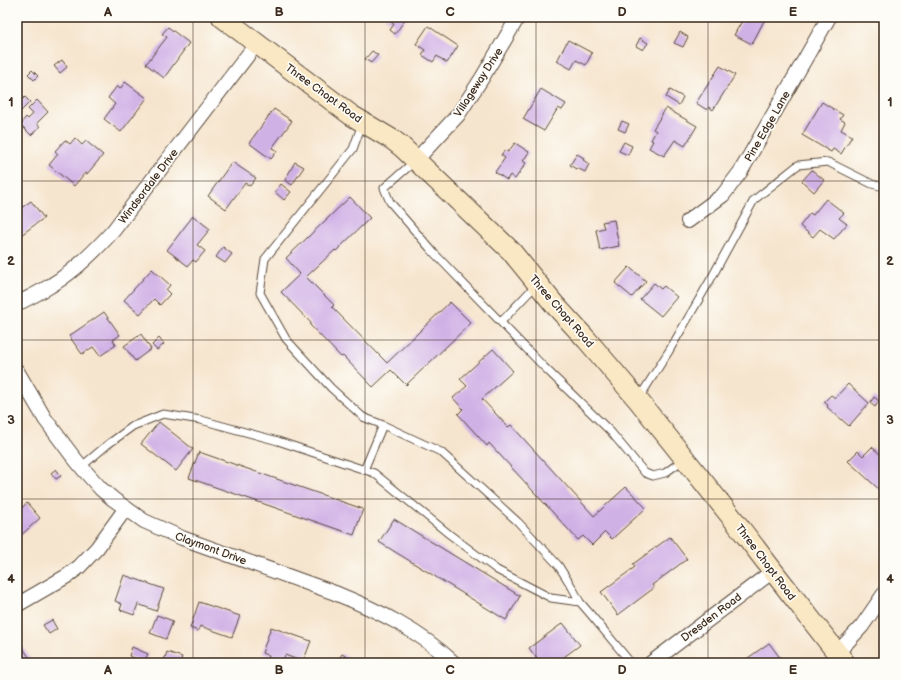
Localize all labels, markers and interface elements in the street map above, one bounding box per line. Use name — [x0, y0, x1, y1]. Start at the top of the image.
text: A — [103, 4, 112, 20]
text: B — [274, 4, 284, 20]
text: C — [445, 4, 455, 20]
text: D — [617, 4, 627, 20]
text: E — [789, 4, 798, 20]
street label: Villageway Drive — [451, 45, 506, 119]
street label: Three Chopt Road — [283, 61, 365, 126]
street label: Pine Edge Lane — [742, 88, 793, 164]
text: 1 — [8, 94, 14, 110]
text: 1 — [887, 94, 893, 110]
street label: Windsordale Drive — [116, 146, 181, 226]
text: 2 — [7, 253, 15, 269]
text: 2 — [886, 253, 894, 269]
street label: Three Chopt Road — [527, 273, 597, 350]
text: 3 — [7, 412, 15, 428]
text: 3 — [886, 412, 894, 428]
street label: Three Chopt Road — [733, 522, 798, 603]
street label: Claymont Drive — [173, 530, 249, 568]
text: 4 — [7, 571, 15, 587]
text: 4 — [886, 571, 894, 587]
street label: Dresden Road — [679, 590, 744, 644]
text: A — [103, 662, 112, 678]
text: B — [274, 662, 284, 678]
text: C — [445, 662, 455, 678]
text: D — [617, 662, 627, 678]
text: E — [789, 662, 798, 678]

